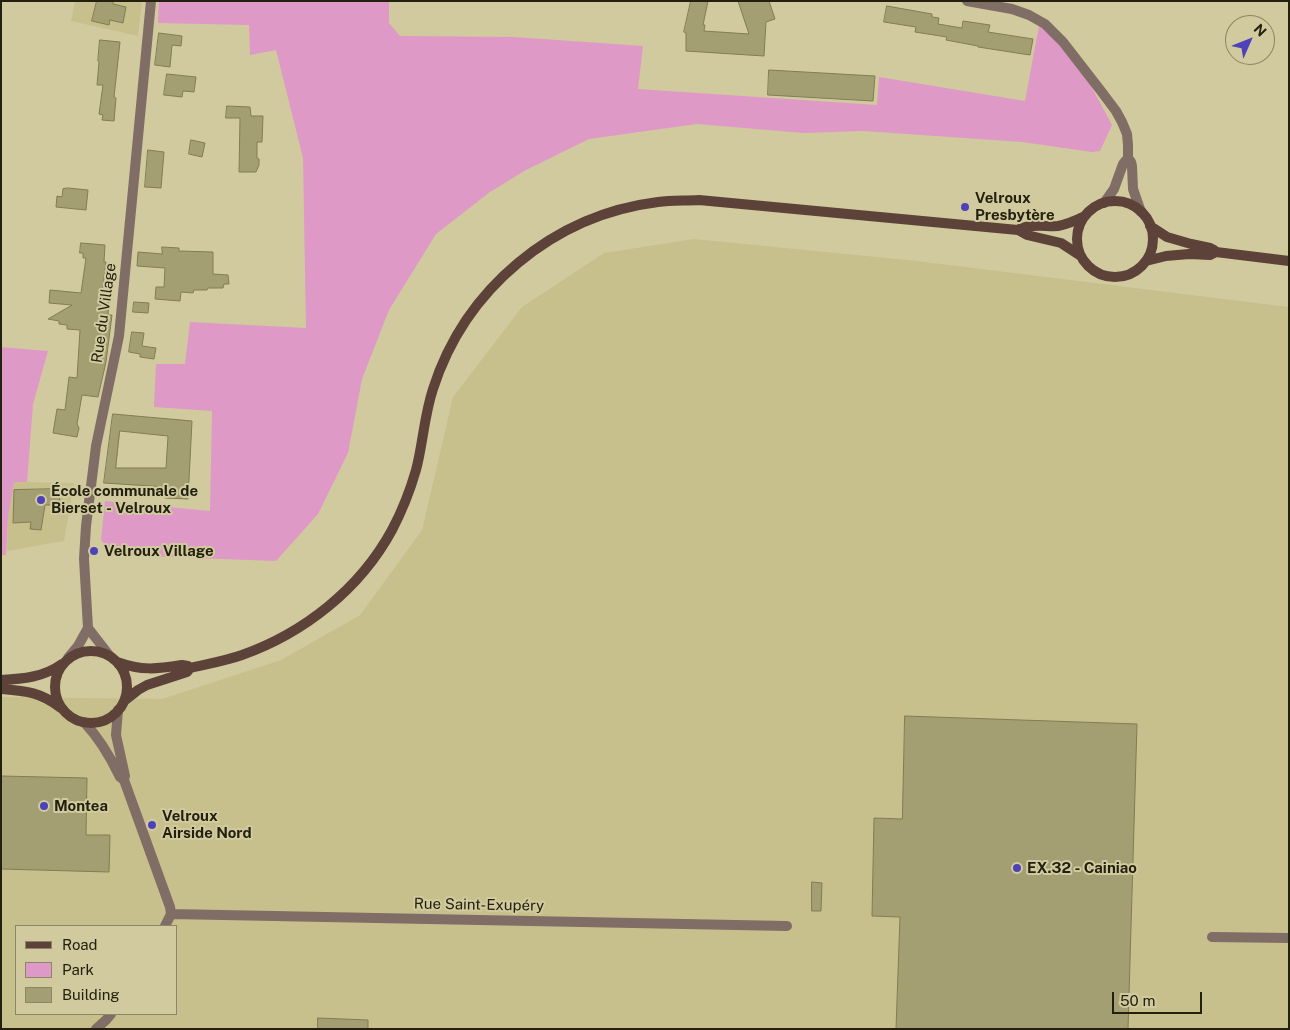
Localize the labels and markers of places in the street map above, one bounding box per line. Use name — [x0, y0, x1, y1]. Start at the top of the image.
place label: Velroux Presbytère — [975, 189, 1055, 224]
marker: Velroux Presbytère — [959, 201, 971, 213]
place label: École communale de Bierset - Velroux — [51, 482, 198, 517]
marker: École communale de Bierset - Velroux — [35, 494, 47, 506]
place label: Velroux Village — [104, 542, 214, 560]
marker: Velroux Village — [88, 545, 100, 557]
place label: Montea — [54, 797, 108, 815]
marker: Montea — [38, 800, 50, 812]
place label: Velroux Airside Nord — [162, 807, 252, 842]
marker: Velroux Airside Nord — [146, 819, 158, 831]
place label: EX.32 - Cainiao — [1027, 859, 1137, 877]
marker: EX.32 - Cainiao — [1011, 862, 1023, 874]

